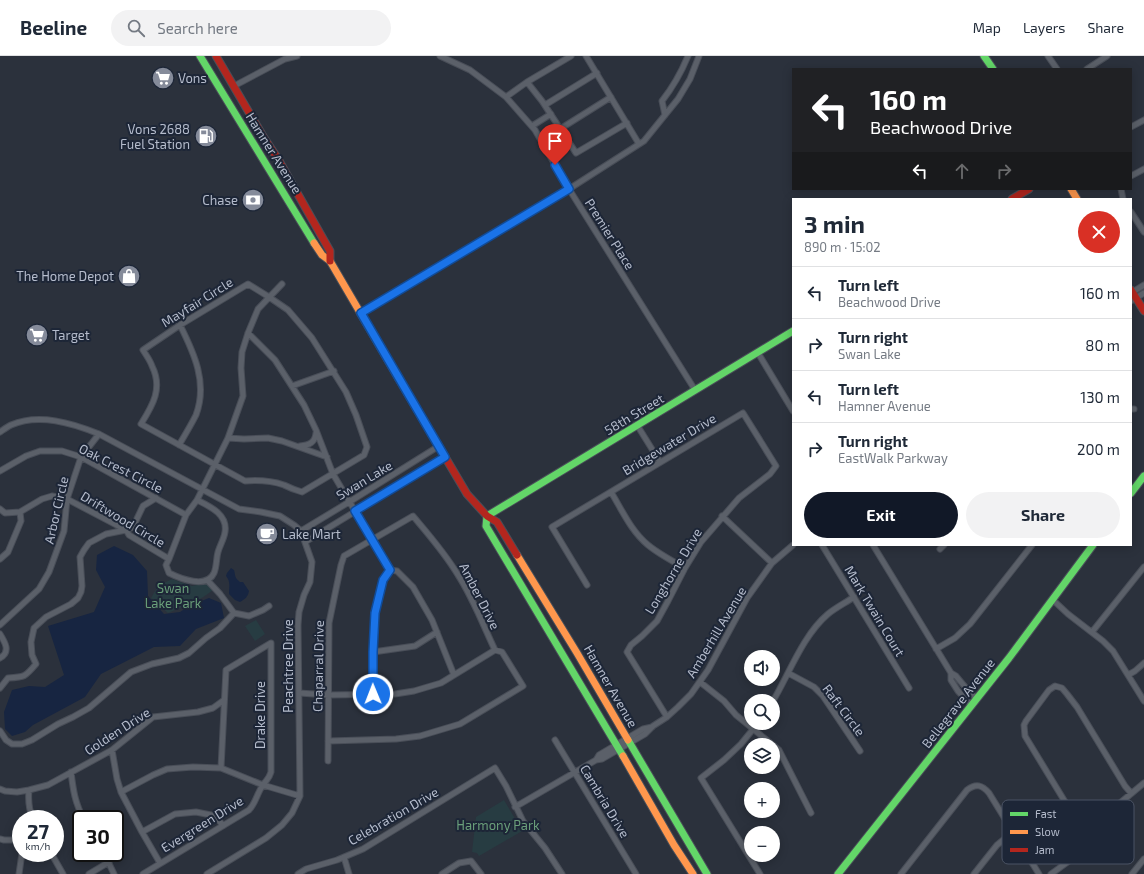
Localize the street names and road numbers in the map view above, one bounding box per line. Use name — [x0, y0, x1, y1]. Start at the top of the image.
street label: Hamner Avenue — [243, 109, 305, 197]
street label: Premier Place — [582, 195, 638, 273]
street label: Mayfair Circle — [158, 274, 236, 330]
street label: 58th Street — [601, 390, 667, 438]
street label: Bridgewater Drive — [619, 410, 719, 478]
street label: Oak Crest Circle — [76, 440, 166, 496]
street label: Swan Lake — [333, 457, 395, 503]
street label: Arbor Circle — [40, 475, 72, 545]
street label: Driftwood Circle — [78, 488, 168, 550]
street label: Longhorne Drive — [641, 525, 705, 617]
street label: Amber Drive — [456, 560, 504, 632]
street label: Mark Twain Court — [842, 563, 908, 659]
street label: Amberhill Avenue — [683, 584, 749, 680]
street label: Peachtree Drive — [280, 619, 296, 713]
street label: Chaparral Drive — [309, 620, 327, 712]
street label: Hamner Avenue — [581, 642, 641, 730]
street label: Bellegrave Avenue — [918, 655, 998, 751]
street label: Drake Drive — [252, 681, 268, 749]
street label: Raft Circle — [819, 681, 869, 739]
street label: Golden Drive — [81, 704, 153, 758]
street label: Cambria Drive — [577, 761, 633, 841]
street label: Celebration Drive — [345, 784, 441, 848]
street label: Evergreen Drive — [158, 792, 246, 856]

